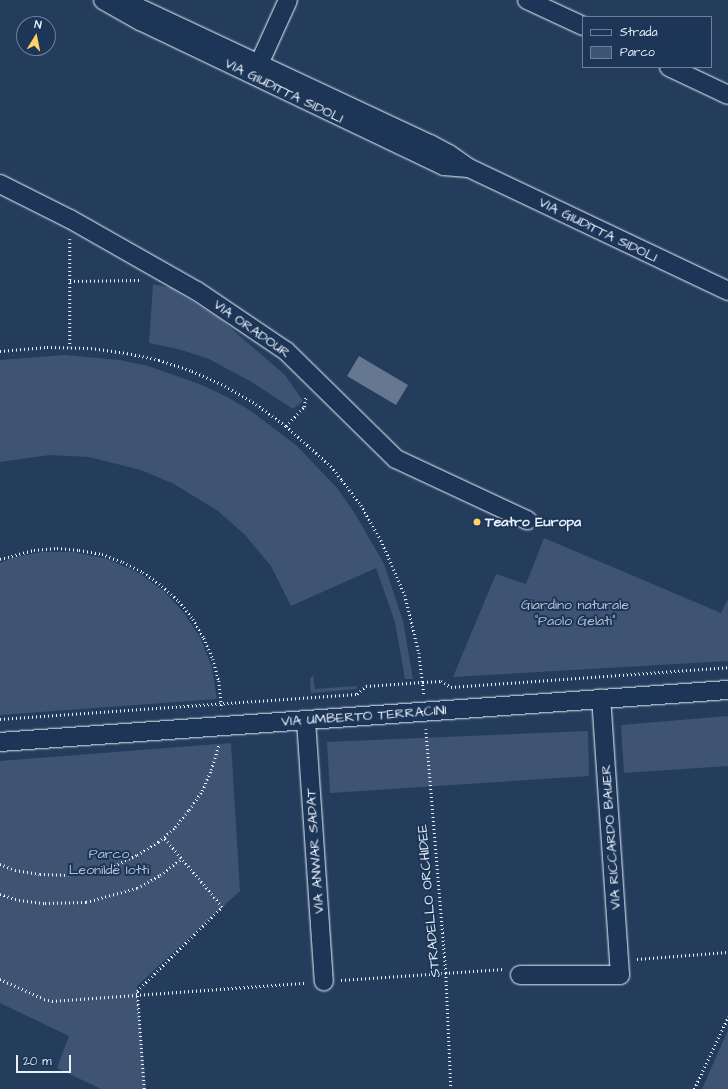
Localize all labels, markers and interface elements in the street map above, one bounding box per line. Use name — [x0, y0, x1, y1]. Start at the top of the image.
north arrow — [16, 16, 56, 56]
legend — [582, 16, 712, 68]
text: N — [33, 17, 43, 33]
text: Strada — [620, 24, 658, 41]
text: Parco — [620, 44, 655, 61]
street label: VIA GIUDITTA SIDOLI — [222, 55, 346, 127]
street label: VIA GIUDITTA SIDOLI — [536, 194, 660, 266]
street label: VIA ORADOUR — [210, 296, 294, 362]
place label: Teatro Europa — [485, 514, 581, 530]
marker: Teatro Europa — [472, 517, 482, 527]
park label: Giardino naturale "Paolo Gelati" — [521, 597, 629, 630]
street label: VIA UMBERTO TERRACINI — [281, 702, 447, 730]
street label: VIA RICCARDO BAUER — [598, 764, 624, 910]
street label: VIA ANWAR SADAT — [302, 788, 328, 914]
street label: STRADELLO ORCHIDEE — [414, 824, 444, 978]
park label: Parco Leonilde Iotti — [69, 846, 149, 878]
scale bar — [18, 1047, 73, 1073]
text: 20 m — [23, 1053, 52, 1070]

